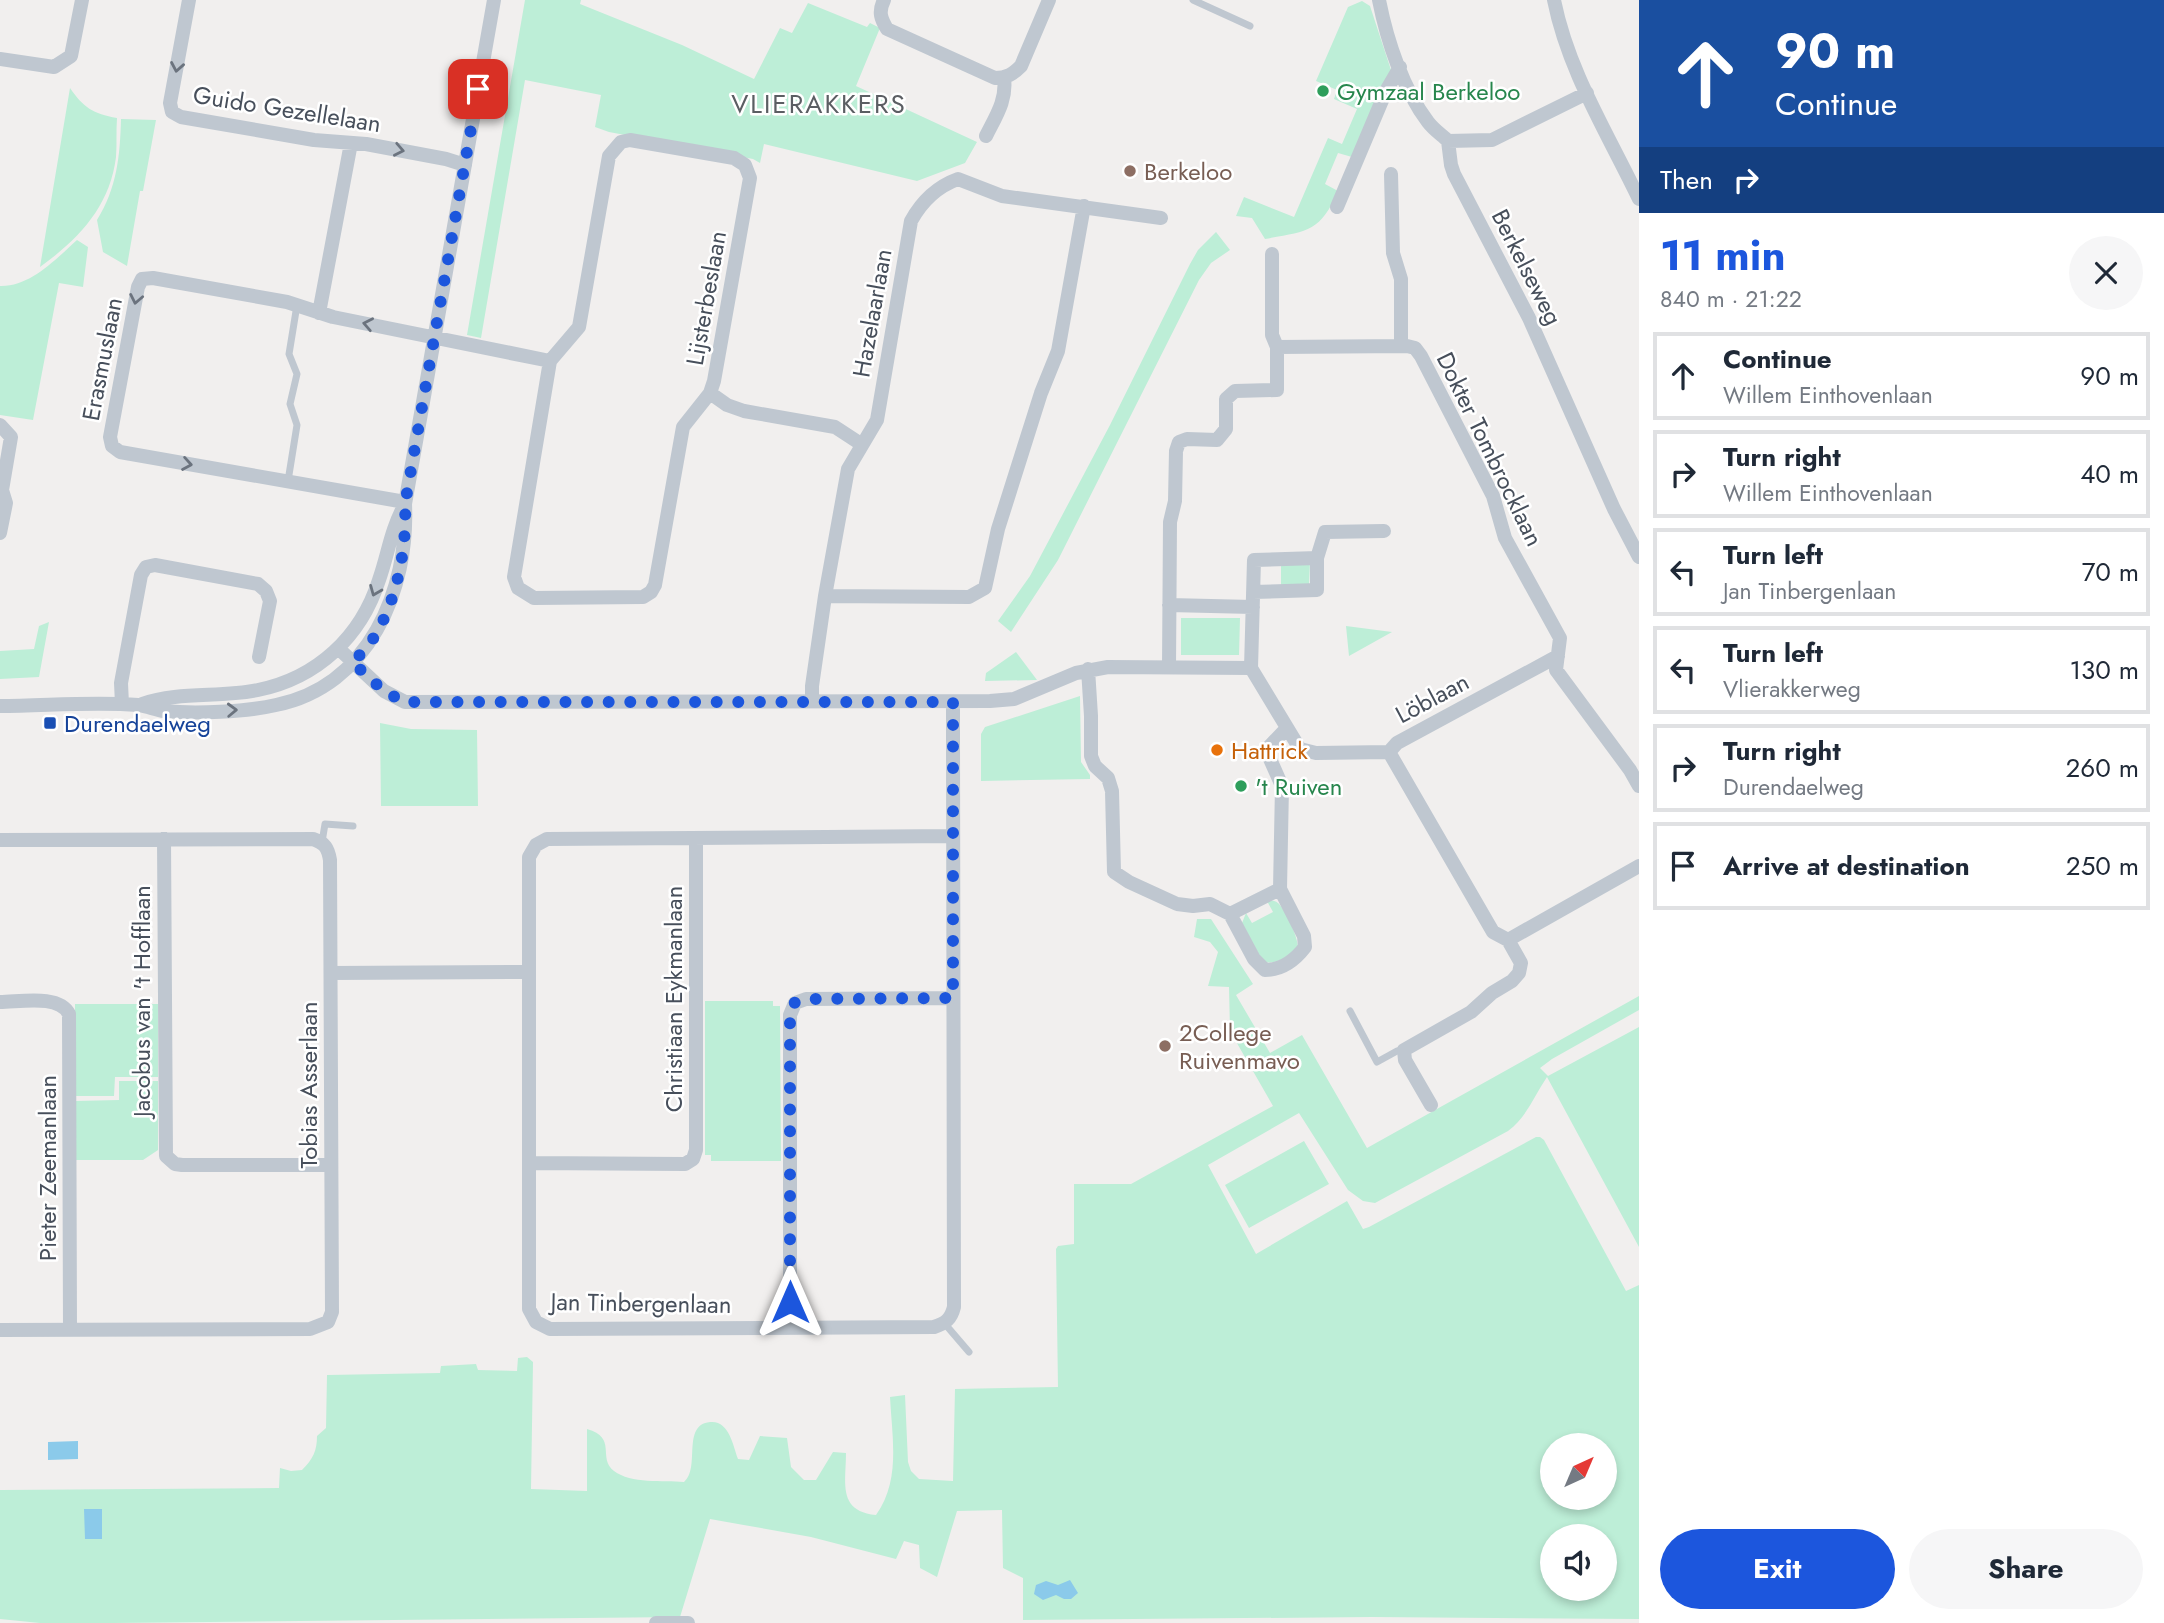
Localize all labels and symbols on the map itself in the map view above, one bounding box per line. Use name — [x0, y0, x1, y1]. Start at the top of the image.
pin — [448, 59, 508, 119]
one-way arrow — [170, 61, 185, 73]
place label: Gymzaal Berkeloo — [1337, 74, 1520, 109]
street label: Guido Gezellelaan — [191, 77, 383, 141]
marker: Gymzaal Berkeloo — [1315, 83, 1331, 99]
district label: VLIERAKKERS — [731, 85, 907, 123]
one-way arrow — [393, 142, 405, 157]
place label: Berkeloo — [1144, 154, 1232, 189]
marker: Berkeloo — [1122, 163, 1138, 179]
street label: Berkelseweg — [1483, 203, 1571, 331]
street label: Lijsterbeslaan — [677, 228, 735, 368]
street label: Hazelaarlaan — [843, 246, 901, 380]
one-way arrow — [129, 293, 144, 305]
street label: Erasmuslaan — [73, 294, 131, 424]
one-way arrow — [362, 317, 374, 332]
street label: Dokter Tombrocklaan — [1428, 346, 1552, 552]
one-way arrow — [181, 456, 193, 471]
one-way arrow — [369, 585, 383, 597]
street label: Löblaan — [1389, 664, 1475, 732]
one-way arrow — [227, 703, 238, 718]
place label: Durendaelweg — [64, 706, 211, 741]
marker: Durendaelweg — [42, 715, 58, 731]
place label: Hattrick — [1231, 733, 1308, 768]
marker: Hattrick — [1209, 742, 1225, 758]
place label: 't Ruiven — [1255, 769, 1342, 804]
marker: 't Ruiven — [1233, 778, 1249, 794]
street label: Jacobus van 't Hofflaan — [124, 885, 159, 1120]
street label: Christiaan Eykmanlaan — [656, 886, 691, 1112]
street label: Tobias Asserlaan — [291, 1001, 326, 1169]
place label: 2College Ruivenmavo — [1179, 1015, 1300, 1078]
marker: 2College Ruivenmavo — [1157, 1038, 1173, 1054]
street label: Pieter Zeemanlaan — [30, 1075, 65, 1261]
position arrow — [753, 1265, 827, 1339]
street label: Jan Tinbergenlaan — [547, 1284, 732, 1322]
north arrow — [1540, 1433, 1617, 1510]

